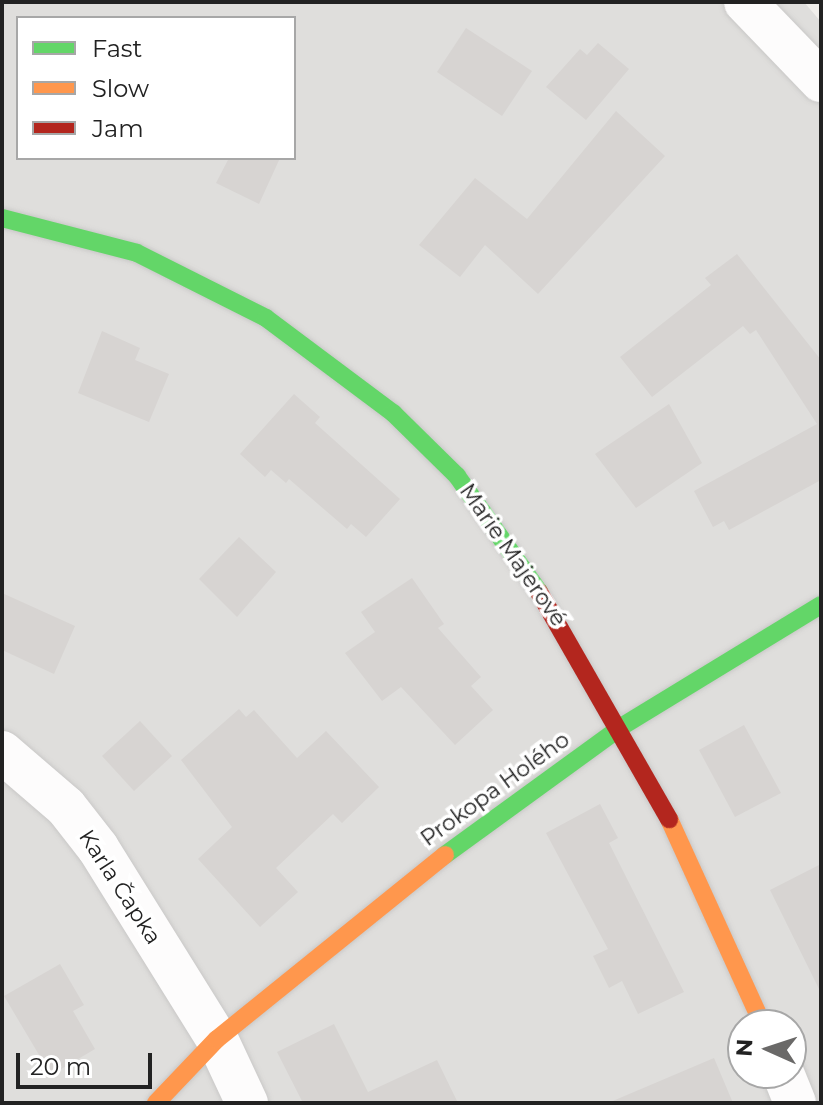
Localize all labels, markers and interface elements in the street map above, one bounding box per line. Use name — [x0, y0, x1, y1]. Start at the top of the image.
legend — [16, 16, 296, 160]
text: Fast — [92, 34, 142, 63]
text: Slow — [92, 74, 149, 103]
text: Jam — [92, 114, 144, 143]
street label: Marie Majerové — [454, 479, 572, 631]
street label: Prokopa Holého — [416, 726, 574, 852]
street label: Karla Čapka — [73, 825, 167, 949]
north arrow — [727, 1009, 807, 1089]
scale bar — [20, 1037, 156, 1087]
text: N — [731, 1038, 758, 1057]
text: 20 m — [30, 1052, 91, 1081]

